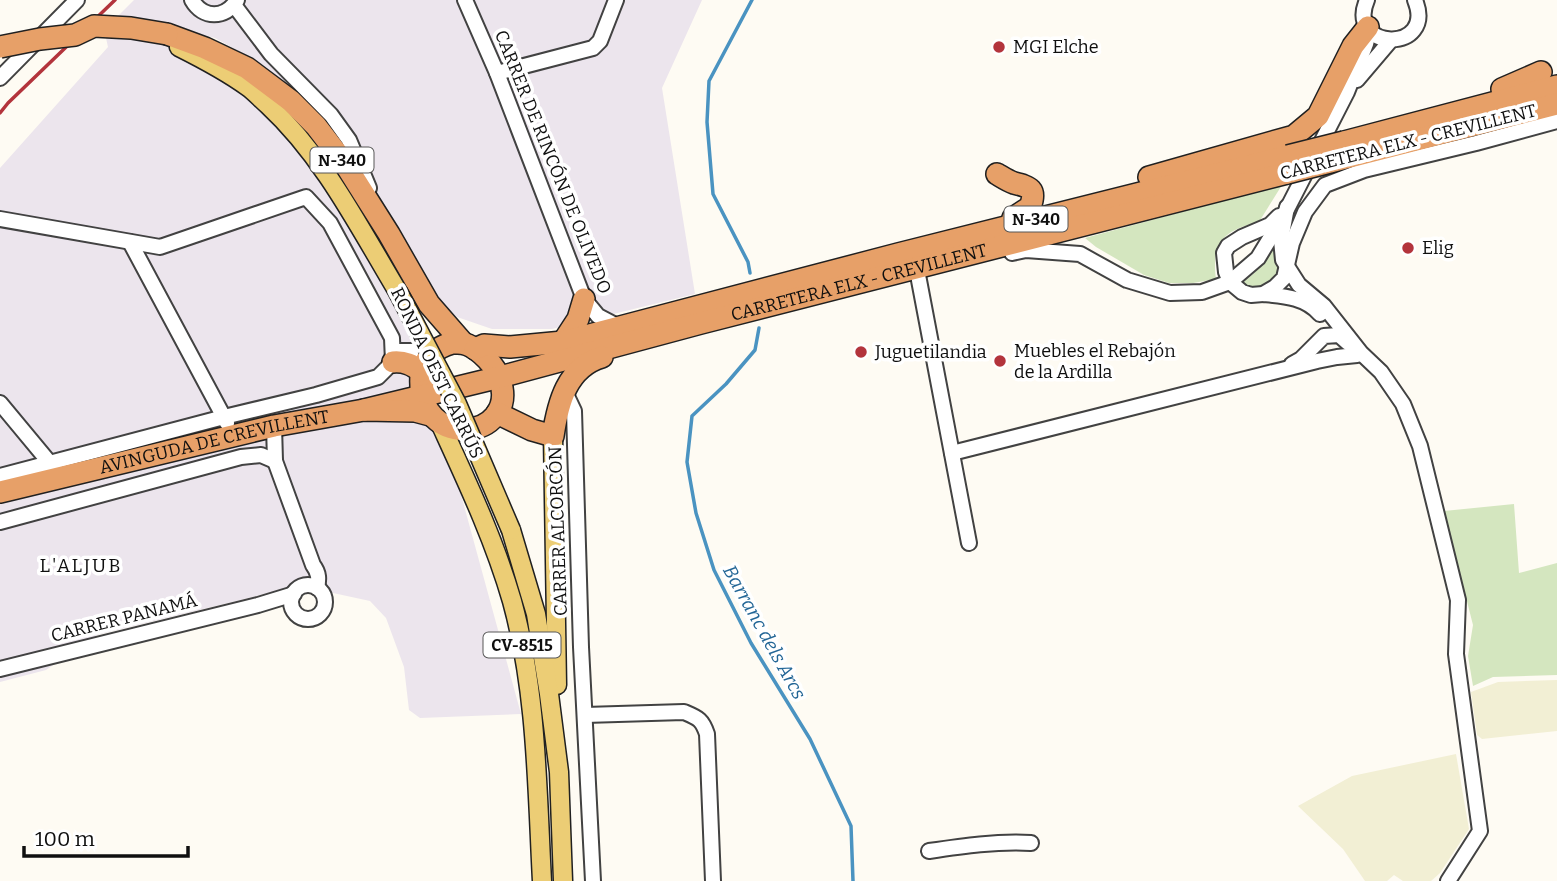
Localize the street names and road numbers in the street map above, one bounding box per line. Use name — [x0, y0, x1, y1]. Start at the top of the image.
street label: CARRER DE RINCÓN DE OLIVEDO — [490, 27, 616, 297]
street label: CARRETERA ELX - CREVILLENT — [1278, 99, 1539, 185]
road number: N-340 — [310, 148, 374, 172]
road number: N-340 — [1004, 206, 1068, 232]
street label: CARRETERA ELX - CREVILLENT — [729, 239, 990, 326]
street label: RONDA OEST CARRÚS — [386, 283, 489, 462]
street label: AVINGUDA DE CREVILLENT — [97, 405, 331, 479]
street label: CARRER ALCORCÓN — [544, 446, 572, 616]
street label: CARRER PANAMÁ — [49, 589, 199, 647]
road number: CV-8515 — [484, 632, 560, 658]

